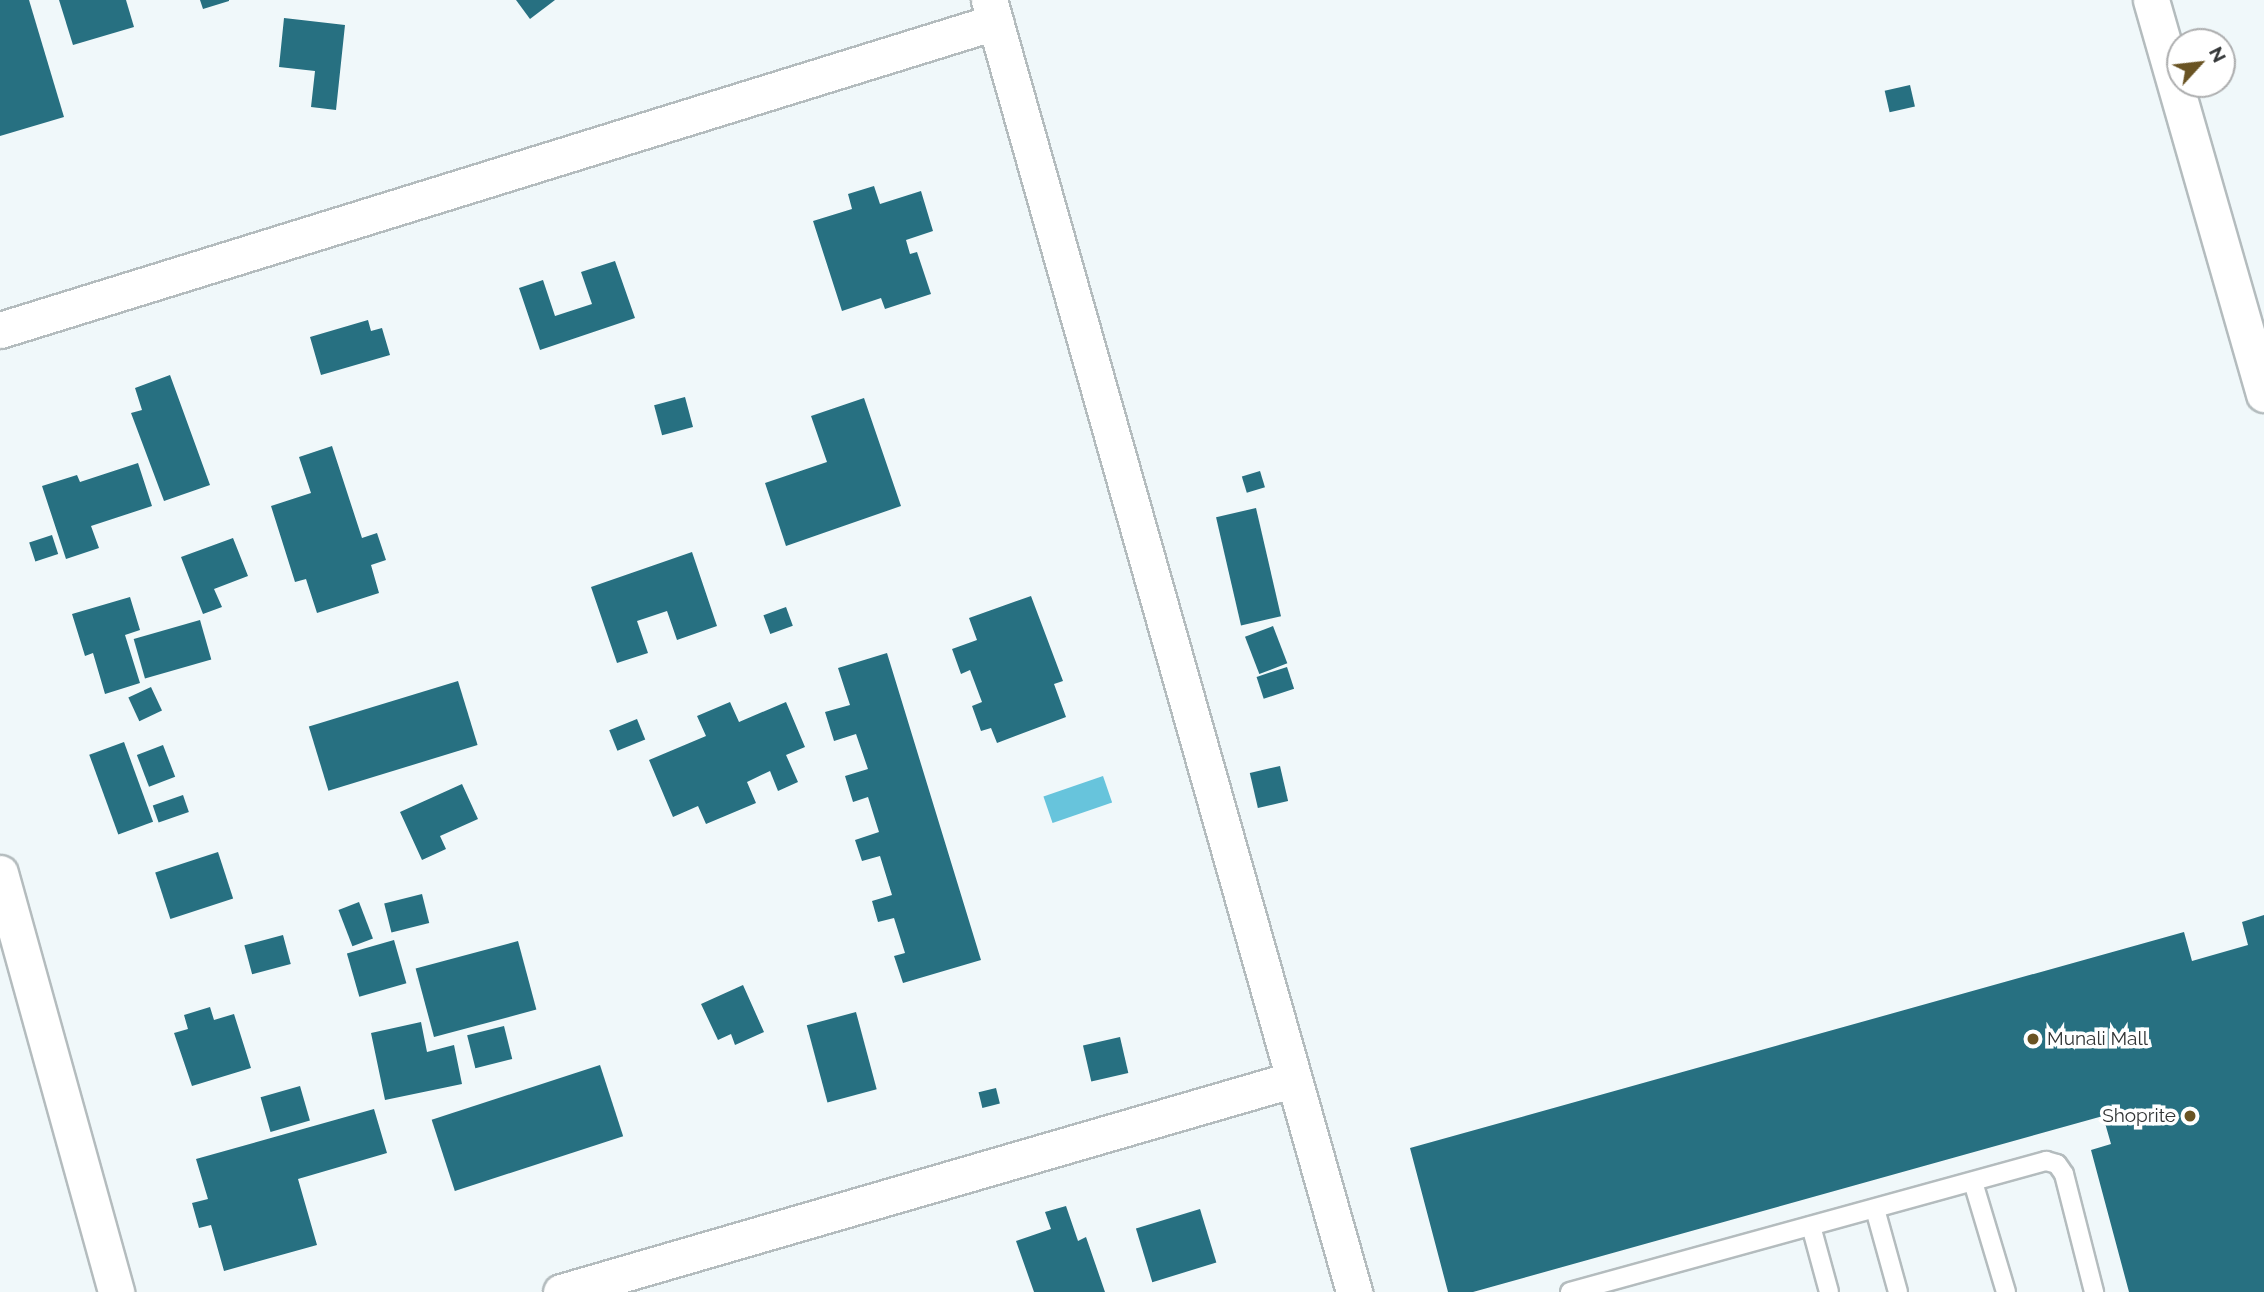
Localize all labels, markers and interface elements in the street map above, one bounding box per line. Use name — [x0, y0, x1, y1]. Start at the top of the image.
north arrow — [2166, 28, 2236, 98]
text: N — [2205, 43, 2231, 66]
place label: Munali Mall — [2047, 1028, 2148, 1050]
marker: Munali Mall — [2025, 1031, 2041, 1047]
place label: Shoprite — [2102, 1105, 2176, 1127]
marker: Shoprite — [2182, 1108, 2198, 1124]

